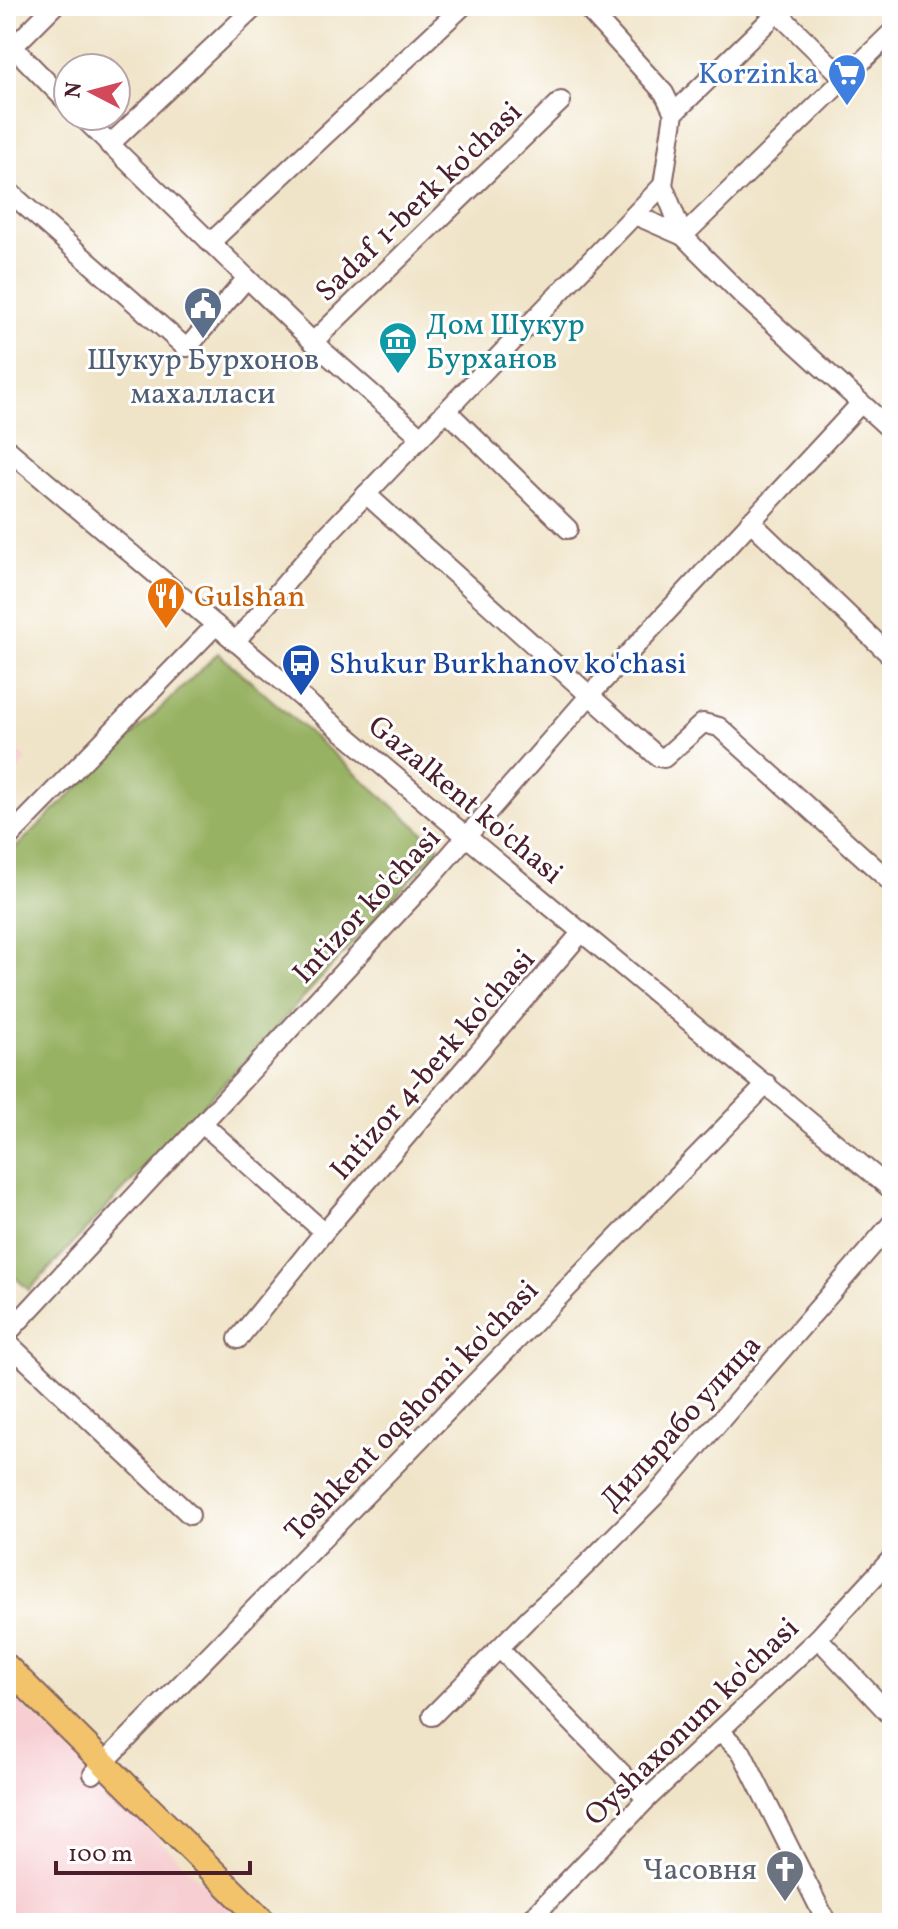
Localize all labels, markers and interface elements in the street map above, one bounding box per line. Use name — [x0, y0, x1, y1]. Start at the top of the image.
north arrow — [52, 52, 132, 132]
supermarket icon: Korzinka — [826, 52, 868, 107]
place label: Korzinka — [698, 54, 819, 96]
text: N — [58, 81, 91, 100]
street label: Sadaf 1-berk ko'chasi — [307, 93, 532, 312]
public building icon: Шукур Бурхонов махалласи — [182, 285, 224, 340]
place label: Дом Шукур Бурханов — [426, 305, 585, 381]
museum icon: Дом Шукур Бурханов — [377, 320, 419, 375]
place label: Шукур Бурхонов махалласи — [87, 340, 319, 416]
restaurant icon: Gulshan — [145, 575, 187, 630]
place label: Gulshan — [194, 577, 305, 619]
bus stop icon: Shukur Burkhanov ko'chasi — [280, 642, 322, 697]
place label: Shukur Burkhanov ko'chasi — [329, 644, 687, 686]
street label: Gazalkent ko'chasi — [358, 706, 571, 895]
street label: Intizor ko'chasi — [284, 819, 451, 994]
street label: Intizor 4-berk ko'chasi — [321, 941, 546, 1190]
street label: Toshkent oqshomi ko'chasi — [276, 1271, 549, 1552]
street label: Дильрабо улица — [591, 1326, 772, 1520]
street label: Oyshaxonum ko'chasi — [576, 1609, 809, 1836]
scale bar — [56, 1825, 250, 1875]
text: 100 m — [68, 1838, 133, 1872]
church icon: Часовня — [764, 1848, 806, 1903]
place label: Часовня — [643, 1850, 757, 1892]

